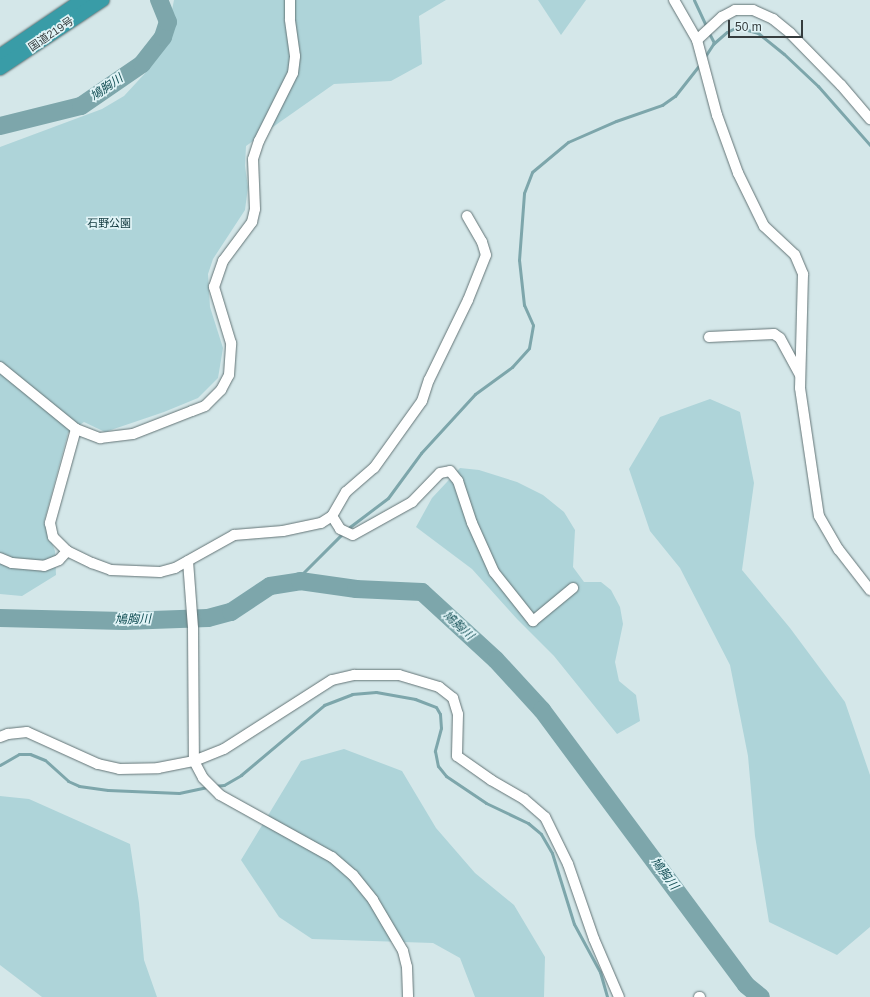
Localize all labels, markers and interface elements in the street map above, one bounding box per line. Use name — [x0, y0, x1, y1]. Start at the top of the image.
scale bar — [730, 12, 805, 38]
street label: 国道219号 — [26, 14, 76, 54]
text: 50 m — [735, 20, 762, 34]
water label: 鳩胸川 — [88, 72, 126, 104]
park label: 石野公園 — [87, 216, 131, 230]
water label: 鳩胸川 — [440, 609, 476, 643]
water label: 鳩胸川 — [115, 612, 151, 628]
water label: 鳩胸川 — [647, 855, 681, 893]

